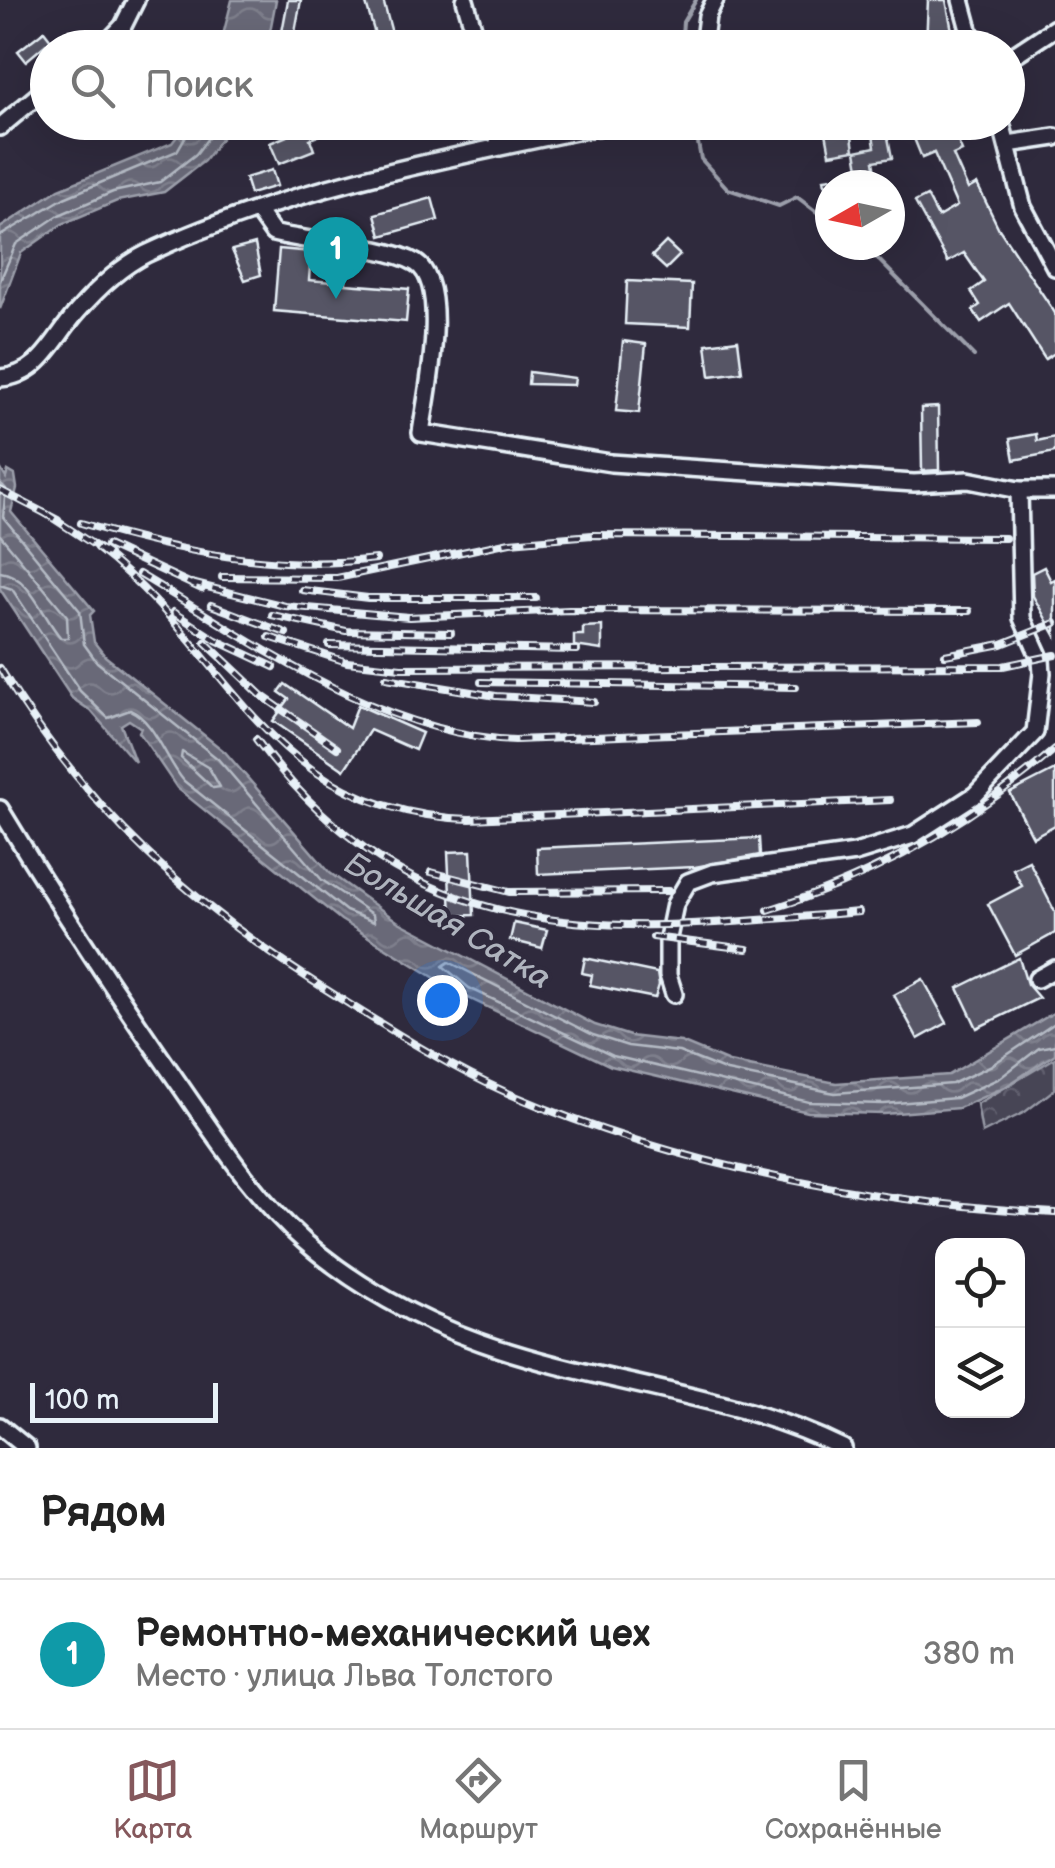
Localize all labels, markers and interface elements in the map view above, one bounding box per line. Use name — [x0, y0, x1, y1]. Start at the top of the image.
search box — [30, 30, 1025, 140]
icon: search — [65, 58, 120, 113]
text: Поиск — [145, 63, 253, 108]
north arrow — [815, 170, 905, 260]
pin: 1 — [304, 216, 368, 299]
water label: Большая Сатка — [337, 844, 558, 998]
your location — [417, 975, 468, 1026]
map controls — [935, 1238, 1025, 1418]
button: locate — [935, 1238, 1025, 1328]
button: layers — [935, 1328, 1025, 1418]
scale bar — [30, 1378, 218, 1422]
text: 100 m — [45, 1384, 119, 1417]
text: Рядом — [40, 1488, 167, 1539]
text: Ремонтно-механический цех — [135, 1612, 650, 1657]
text: 1 — [66, 1635, 79, 1674]
text: 380 m — [923, 1635, 1015, 1674]
text: Место · улица Льва Толстого — [135, 1657, 553, 1696]
tab: Карта — [113, 1753, 192, 1846]
tab: Маршрут — [419, 1753, 538, 1846]
tab: Сохранённые — [765, 1753, 942, 1846]

